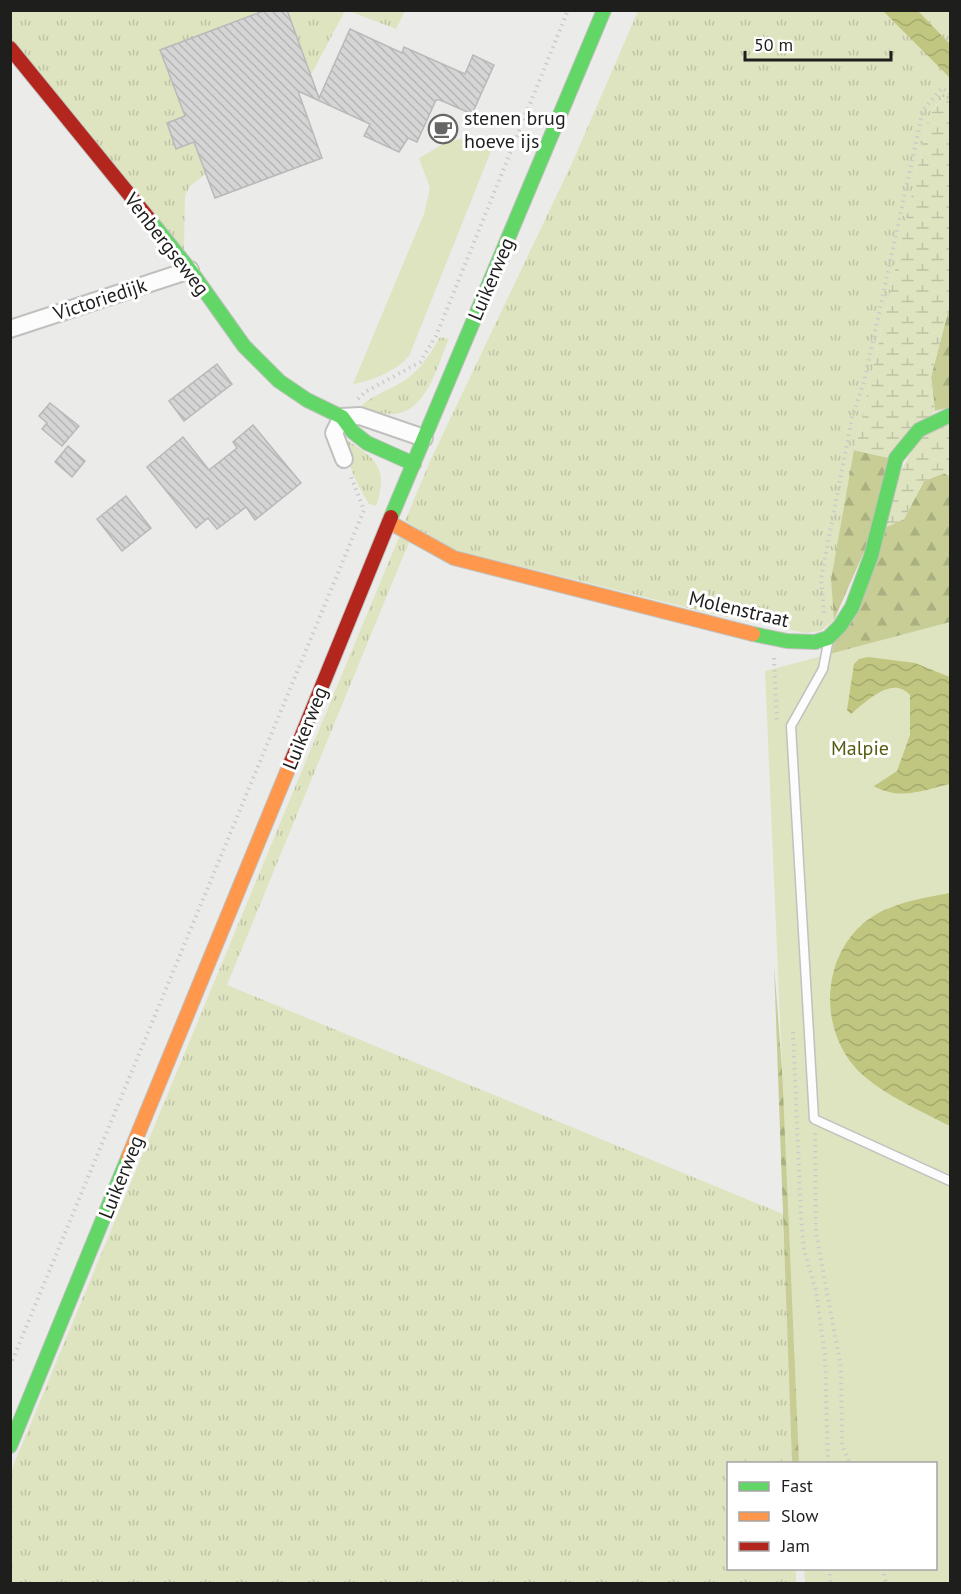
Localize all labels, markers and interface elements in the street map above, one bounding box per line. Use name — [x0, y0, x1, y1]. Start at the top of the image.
scale bar — [745, 24, 890, 62]
text: 50 m — [754, 33, 793, 56]
place label: stenen brug hoeve ijs — [464, 105, 566, 154]
cafe icon: stenen brug hoeve ijs — [427, 113, 459, 145]
street label: Venbergseweg — [118, 187, 215, 301]
street label: Luikerweg — [462, 234, 520, 324]
street label: Victoriedijk — [49, 272, 150, 327]
street label: Molenstraat — [686, 585, 792, 633]
street label: Luikerweg — [277, 683, 333, 773]
park label: Malpie — [831, 735, 889, 761]
street label: Luikerweg — [93, 1132, 149, 1222]
legend — [727, 1462, 937, 1570]
text: Fast — [781, 1474, 813, 1497]
text: Slow — [781, 1504, 819, 1527]
text: Jam — [780, 1534, 810, 1557]

